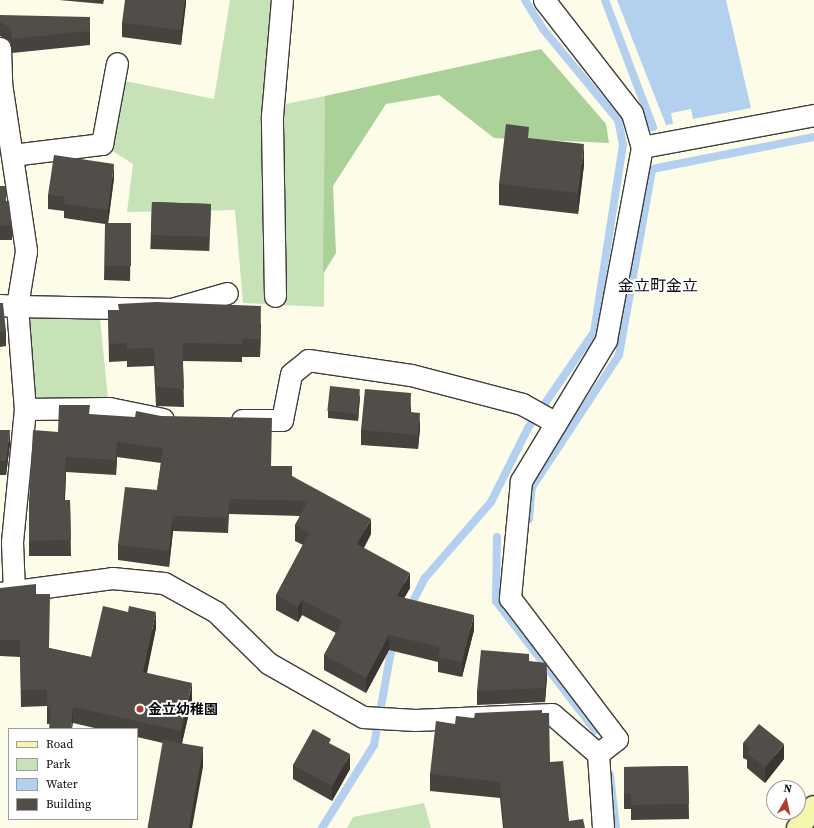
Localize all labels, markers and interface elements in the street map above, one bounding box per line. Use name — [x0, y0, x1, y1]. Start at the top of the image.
district label: 金立町金立 — [618, 275, 698, 295]
place label: 金立幼稚園 — [148, 701, 218, 717]
marker: 金立幼稚園 — [135, 704, 145, 714]
legend — [8, 728, 138, 820]
text: Road — [46, 736, 73, 752]
text: Park — [46, 756, 71, 772]
text: Water — [46, 776, 78, 792]
north arrow — [766, 780, 806, 820]
text: N — [783, 781, 793, 797]
text: Building — [46, 796, 91, 812]

